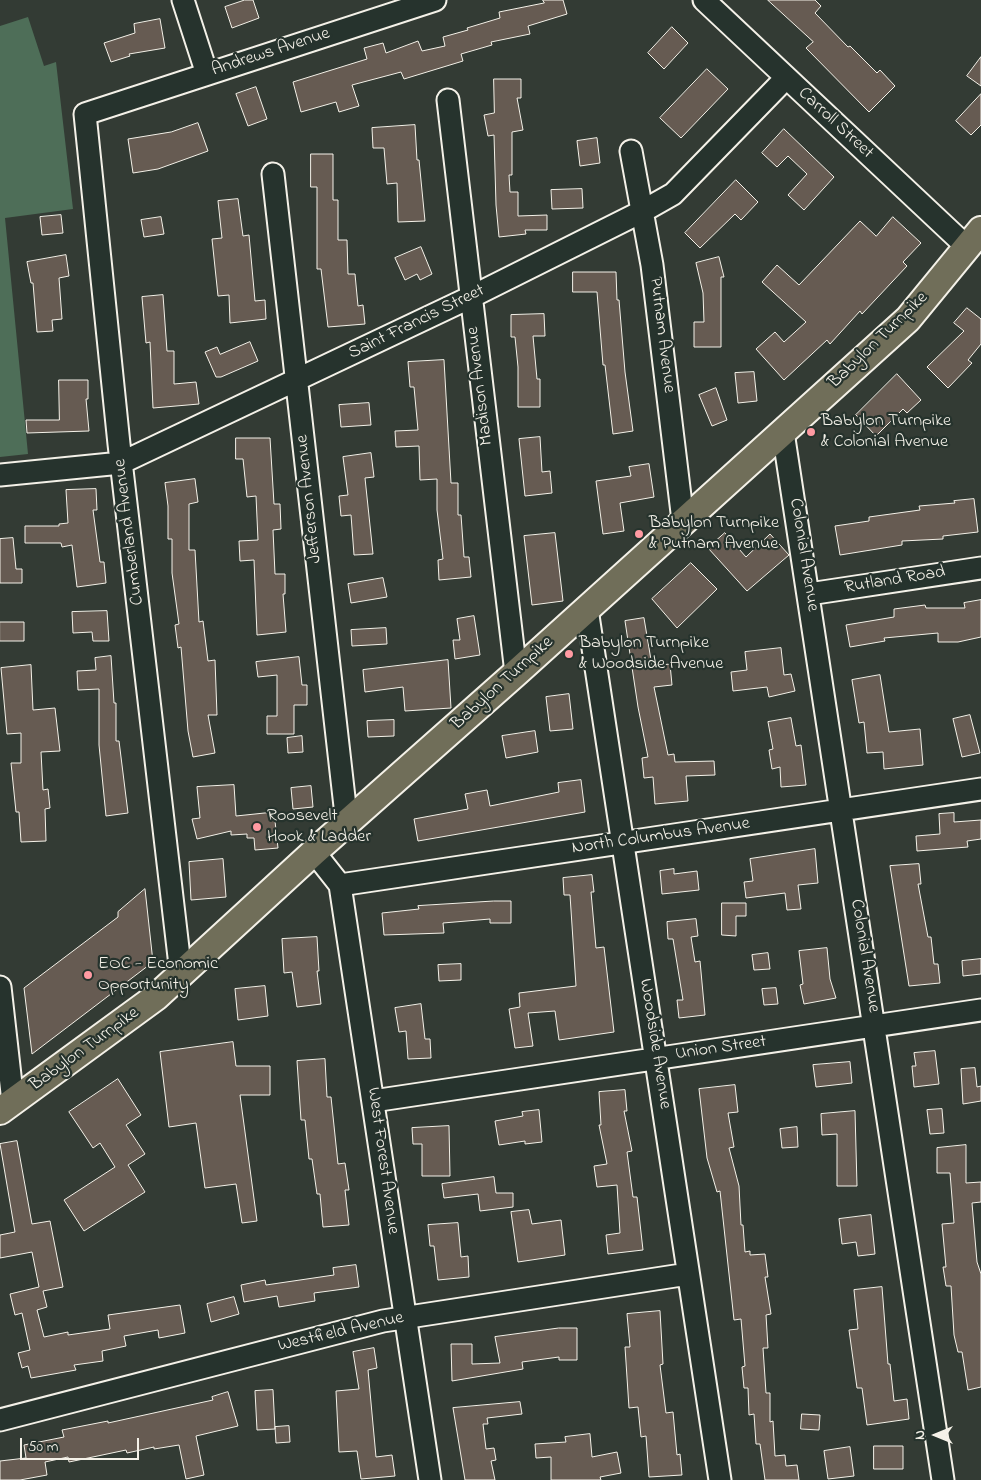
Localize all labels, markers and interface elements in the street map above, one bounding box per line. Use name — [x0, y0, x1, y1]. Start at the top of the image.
street label: Andrews Avenue — [209, 24, 333, 82]
street label: Carroll Street — [793, 84, 877, 164]
street label: Putnam Avenue — [643, 276, 679, 394]
street label: Saint Francis Street — [345, 281, 489, 365]
street label: Babylon Turnpike — [825, 288, 933, 394]
street label: Madison Avenue — [463, 325, 499, 447]
place label: Babylon Turnpike & Colonial Avenue — [821, 411, 951, 454]
marker: Babylon Turnpike & Colonial Avenue — [805, 426, 817, 438]
street label: Jefferson Avenue — [293, 434, 327, 564]
street label: Cumberland Avenue — [110, 458, 150, 606]
street label: Colonial Avenue — [783, 497, 823, 613]
place label: Babylon Turnpike & Putnam Avenue — [649, 513, 779, 556]
marker: Babylon Turnpike & Putnam Avenue — [633, 528, 645, 540]
street label: Rutland Road — [843, 562, 947, 600]
street label: Babylon Turnpike — [447, 632, 559, 736]
place label: Babylon Turnpike & Woodside Avenue — [579, 633, 723, 676]
marker: Babylon Turnpike & Woodside Avenue — [563, 648, 575, 660]
place label: Roosevelt Hook & Ladder — [267, 806, 371, 849]
street label: North Columbus Avenue — [571, 814, 751, 860]
marker: Roosevelt Hook & Ladder — [251, 821, 263, 833]
street label: Colonial Avenue — [844, 898, 884, 1014]
place label: EOC - Economic Opportunity — [98, 954, 218, 996]
marker: EOC - Economic Opportunity — [82, 969, 94, 981]
street label: Woodside Avenue — [633, 977, 675, 1111]
street label: Babylon Turnpike — [26, 1003, 144, 1097]
street label: Union Street — [674, 1032, 768, 1066]
street label: West Forest Avenue — [361, 1086, 403, 1236]
street label: Westfield Avenue — [276, 1308, 406, 1358]
north arrow — [911, 1410, 961, 1460]
scale bar — [22, 1428, 141, 1460]
text: N — [910, 1430, 931, 1440]
text: 50 m — [28, 1436, 58, 1458]

